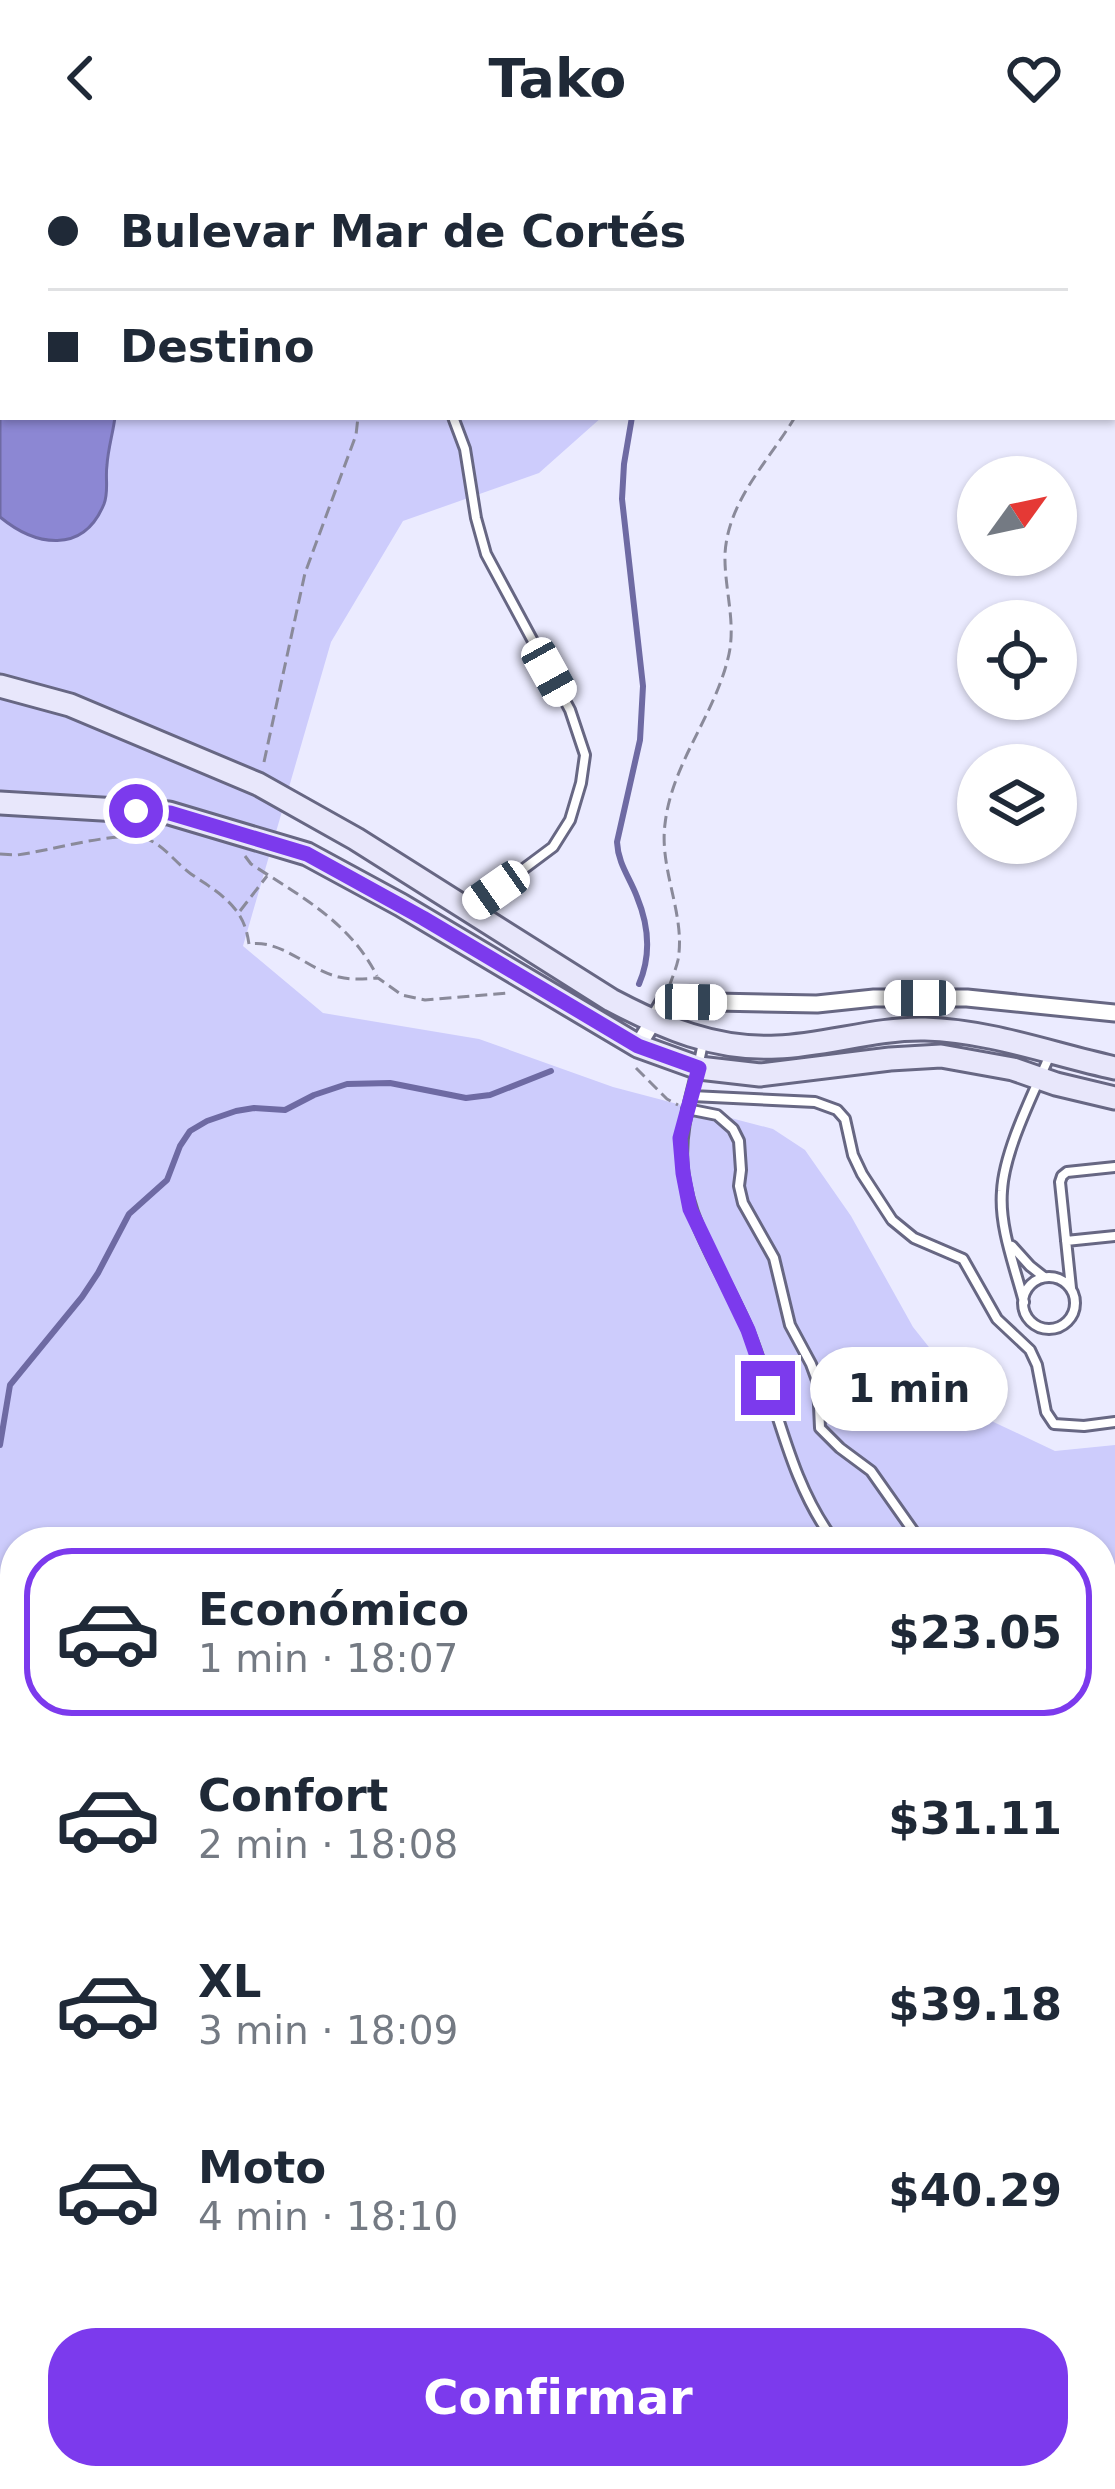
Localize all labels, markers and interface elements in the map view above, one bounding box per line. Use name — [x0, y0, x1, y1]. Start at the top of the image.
icon: back — [48, 45, 114, 111]
icon: heart — [1001, 45, 1067, 111]
text: Tako — [489, 47, 626, 110]
text: Bulevar Mar de Cortés — [120, 205, 686, 258]
text: Destino — [120, 320, 315, 373]
north arrow — [957, 456, 1077, 576]
map controls — [957, 456, 1077, 864]
button: locate — [957, 600, 1077, 720]
car — [516, 632, 582, 712]
button: layers — [957, 744, 1077, 864]
route start — [109, 784, 163, 838]
car — [456, 855, 536, 925]
car — [884, 980, 956, 1016]
car — [655, 983, 727, 1021]
callout: 1 min — [810, 1346, 1008, 1430]
route end — [741, 1361, 795, 1415]
text: 1 min — [848, 1366, 970, 1411]
icon: car — [54, 1578, 162, 1686]
text: Económico — [198, 1583, 469, 1636]
text: $23.05 — [888, 1606, 1062, 1659]
text: 1 min · 18:07 — [198, 1636, 458, 1681]
icon: car — [54, 1764, 162, 1872]
text: Confort — [198, 1769, 388, 1822]
text: $31.11 — [888, 1792, 1062, 1845]
text: 2 min · 18:08 — [198, 1822, 458, 1867]
icon: car — [54, 1950, 162, 2058]
text: XL — [198, 1955, 261, 2008]
text: $39.18 — [888, 1978, 1062, 2031]
text: 3 min · 18:09 — [198, 2008, 458, 2053]
icon: car — [54, 2136, 162, 2244]
text: Moto — [198, 2141, 326, 2194]
text: $40.29 — [888, 2164, 1062, 2217]
text: 4 min · 18:10 — [198, 2194, 458, 2239]
button: Confirmar — [48, 2328, 1068, 2466]

